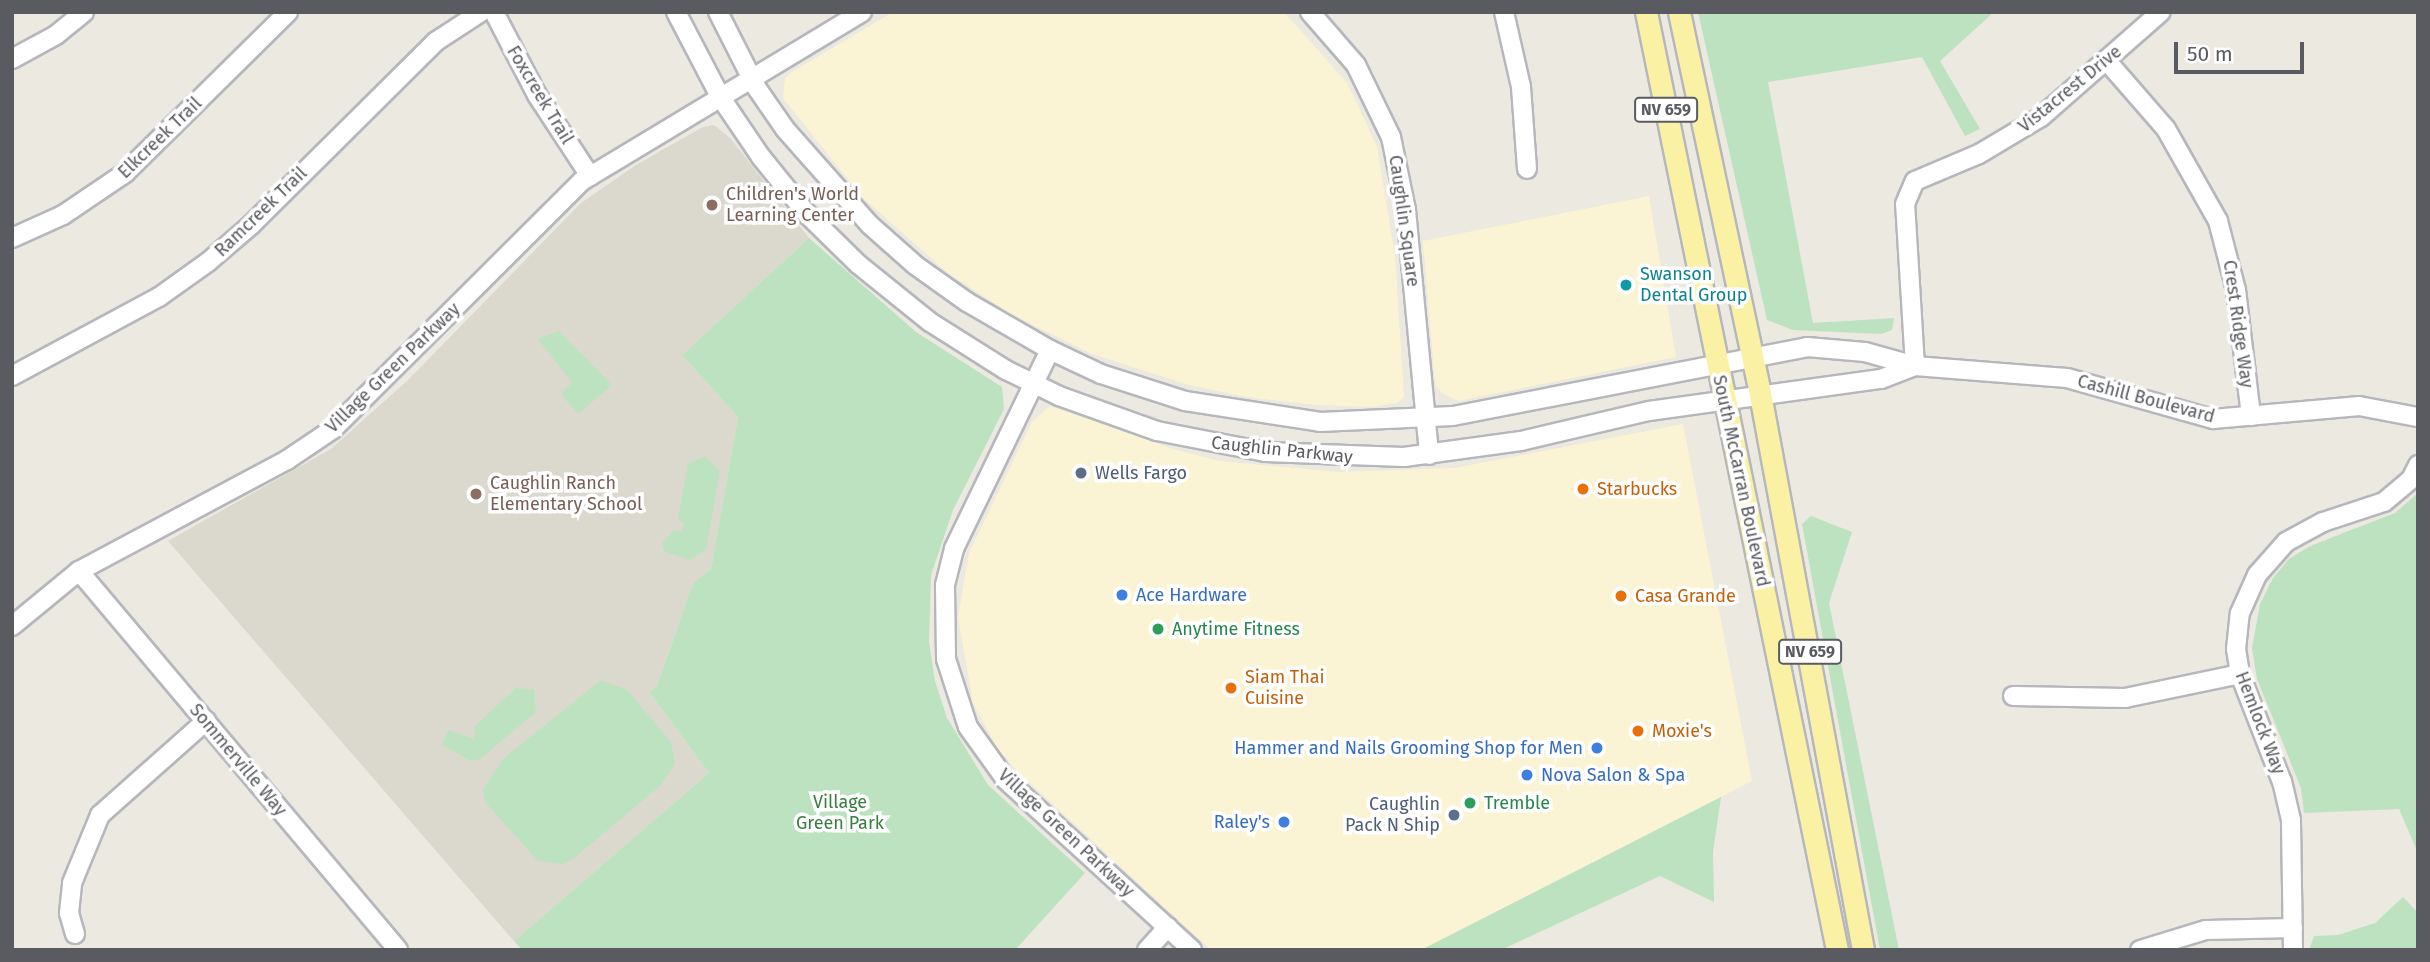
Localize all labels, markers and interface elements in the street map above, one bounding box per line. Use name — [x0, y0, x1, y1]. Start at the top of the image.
scale bar — [2178, 28, 2308, 72]
street label: Vistacrest Drive — [2014, 41, 2126, 137]
text: 50 m — [2187, 41, 2233, 67]
street label: Foxcreek Trail — [502, 42, 578, 148]
street label: Elkcreek Trail — [114, 93, 206, 183]
road number: NV 659 — [1633, 97, 1699, 122]
street label: Caughlin Square — [1384, 154, 1424, 288]
street label: Ramcreek Trail — [210, 163, 312, 261]
place label: Children's World Learning Center — [726, 184, 859, 227]
marker: Children's World Learning Center — [704, 197, 720, 213]
street label: Crest Ridge Way — [2218, 259, 2258, 389]
place label: Swanson Dental Group — [1640, 264, 1747, 306]
marker: Swanson Dental Group — [1618, 277, 1634, 293]
street label: Village Green Parkway — [321, 298, 465, 438]
street label: Cashill Boulevard — [2075, 370, 2217, 428]
street label: South McCarran Boulevard — [1708, 373, 1774, 589]
street label: Caughlin Parkway — [1210, 432, 1354, 468]
place label: Wells Fargo — [1095, 462, 1187, 484]
marker: Wells Fargo — [1073, 465, 1089, 481]
place label: Caughlin Ranch Elementary School — [490, 473, 642, 516]
place label: Starbucks — [1597, 478, 1677, 500]
marker: Starbucks — [1575, 481, 1591, 497]
marker: Caughlin Ranch Elementary School — [468, 486, 484, 502]
place label: Ace Hardware — [1136, 584, 1247, 606]
place label: Casa Grande — [1635, 585, 1736, 607]
marker: Ace Hardware — [1114, 587, 1130, 603]
marker: Casa Grande — [1613, 588, 1629, 604]
place label: Anytime Fitness — [1172, 618, 1300, 640]
marker: Anytime Fitness — [1150, 621, 1166, 637]
road number: NV 659 — [1777, 639, 1843, 664]
place label: Siam Thai Cuisine — [1245, 667, 1325, 710]
street label: Hemlock Way — [2230, 668, 2290, 778]
marker: Siam Thai Cuisine — [1223, 680, 1239, 696]
street label: Sommerville Way — [185, 700, 291, 820]
place label: Moxie's — [1652, 720, 1712, 742]
marker: Moxie's — [1630, 723, 1646, 739]
place label: Hammer and Nails Grooming Shop for Men — [1234, 737, 1583, 759]
marker: Hammer and Nails Grooming Shop for Men — [1589, 740, 1605, 756]
street label: Village Green Parkway — [994, 764, 1138, 902]
place label: Nova Salon & Spa — [1541, 764, 1685, 786]
marker: Nova Salon & Spa — [1519, 767, 1535, 783]
park label: Village Green Park — [796, 792, 884, 834]
place label: Tremble — [1484, 792, 1550, 814]
place label: Caughlin Pack N Ship — [1345, 794, 1440, 836]
marker: Tremble — [1462, 795, 1478, 811]
marker: Caughlin Pack N Ship — [1446, 807, 1462, 823]
place label: Raley's — [1214, 811, 1270, 833]
marker: Raley's — [1276, 814, 1292, 830]

